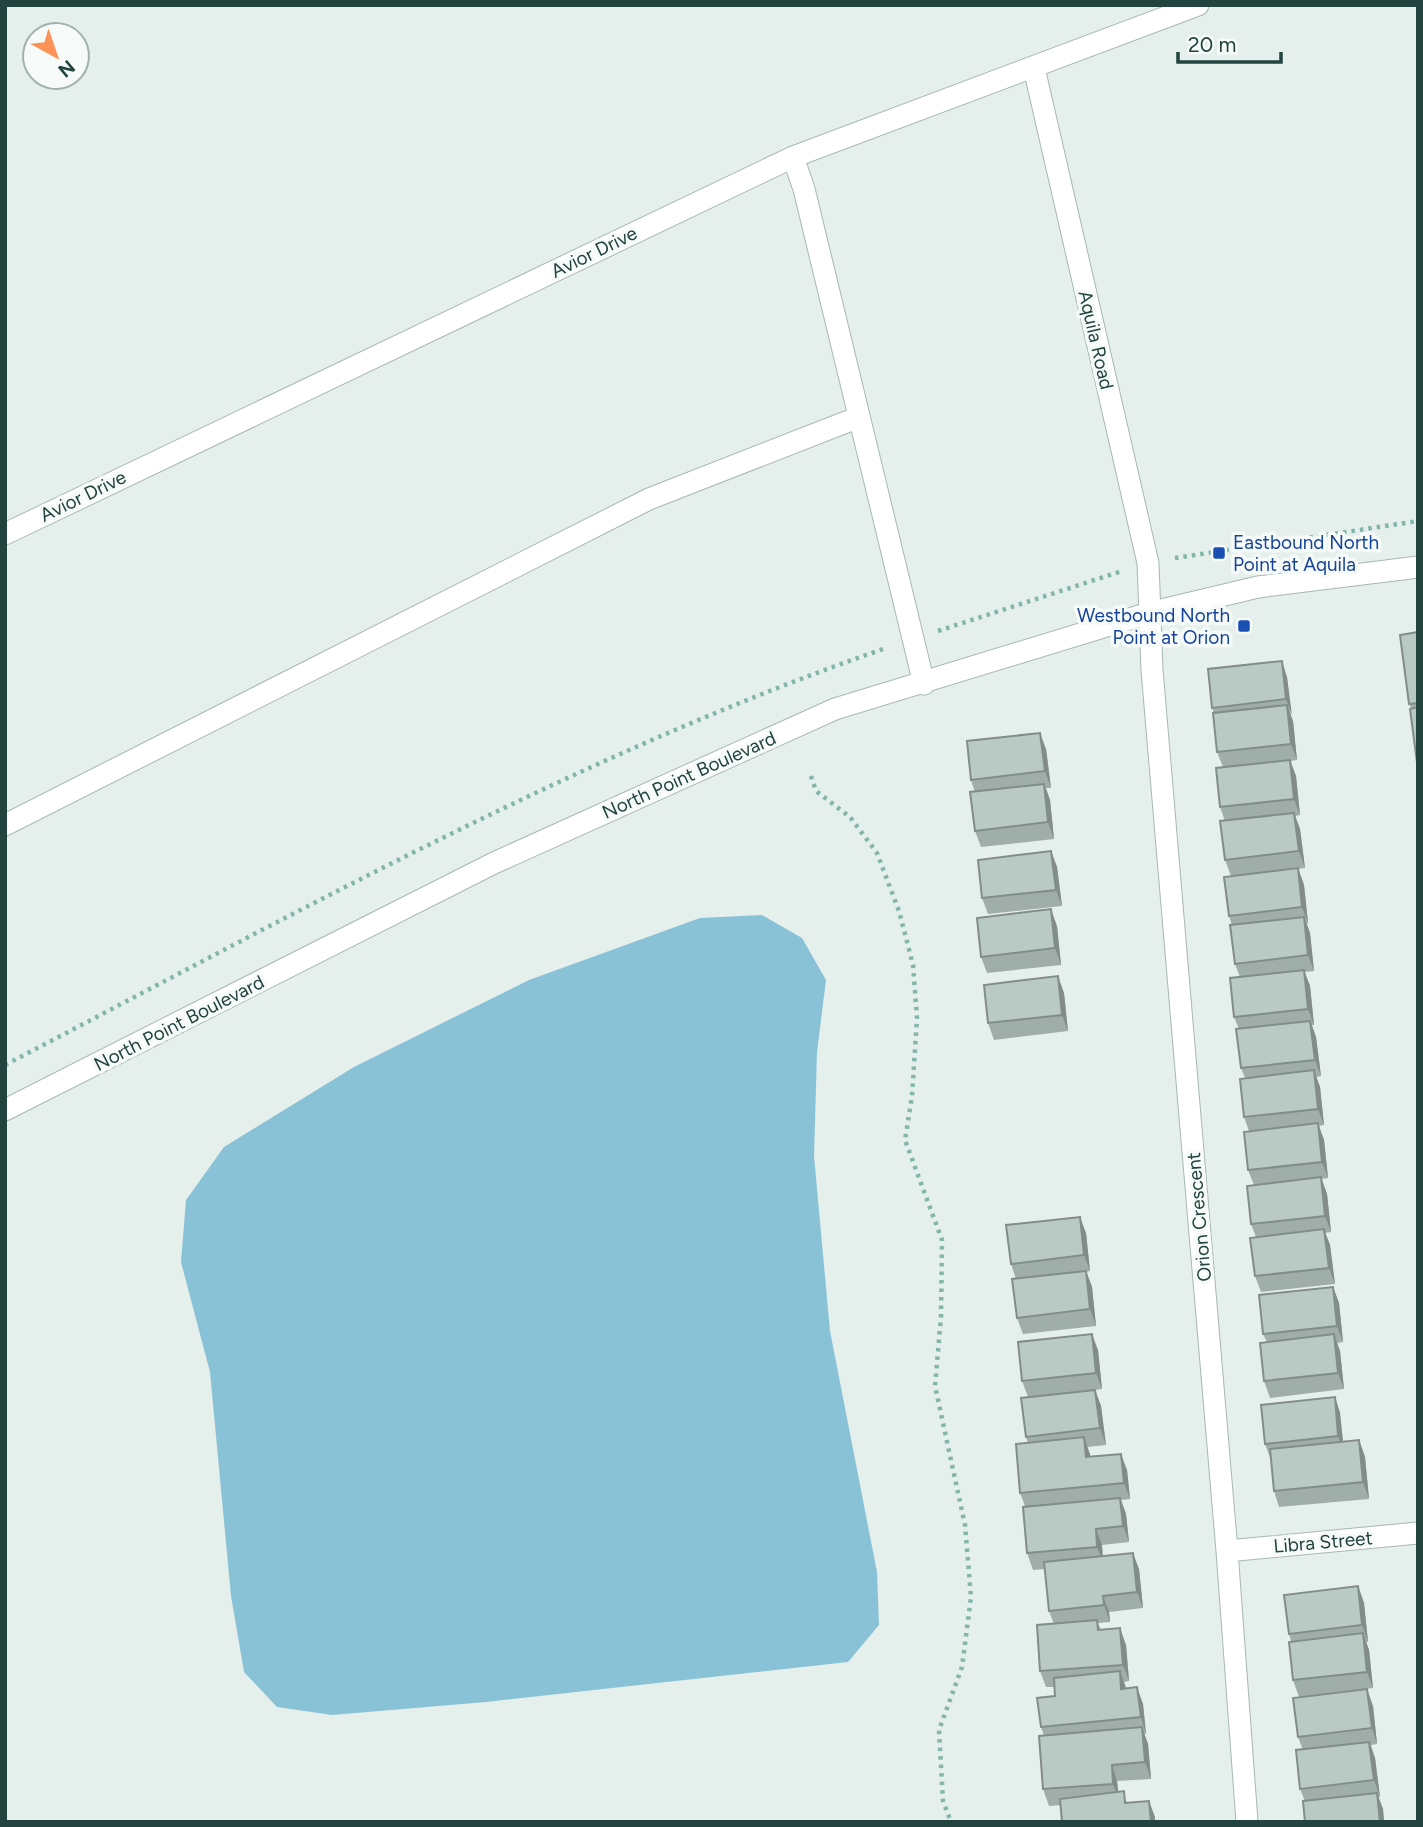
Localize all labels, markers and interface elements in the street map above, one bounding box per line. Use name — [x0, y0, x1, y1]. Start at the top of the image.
north arrow — [21, 21, 91, 91]
scale bar — [1178, 21, 1281, 65]
text: 20 m — [1188, 32, 1236, 57]
text: N — [54, 55, 80, 82]
street label: Avior Drive — [547, 221, 641, 283]
street label: Aquila Road — [1073, 288, 1119, 392]
street label: Avior Drive — [36, 465, 130, 527]
place label: Eastbound North Point at Aquila — [1233, 531, 1379, 576]
marker: Eastbound North Point at Aquila — [1211, 545, 1227, 561]
place label: Westbound North Point at Orion — [1077, 604, 1230, 649]
marker: Westbound North Point at Orion — [1236, 618, 1252, 634]
street label: North Point Boulevard — [599, 726, 779, 824]
street label: North Point Boulevard — [90, 970, 268, 1076]
street label: Orion Crescent — [1182, 1151, 1216, 1283]
street label: Libra Street — [1272, 1526, 1374, 1558]

